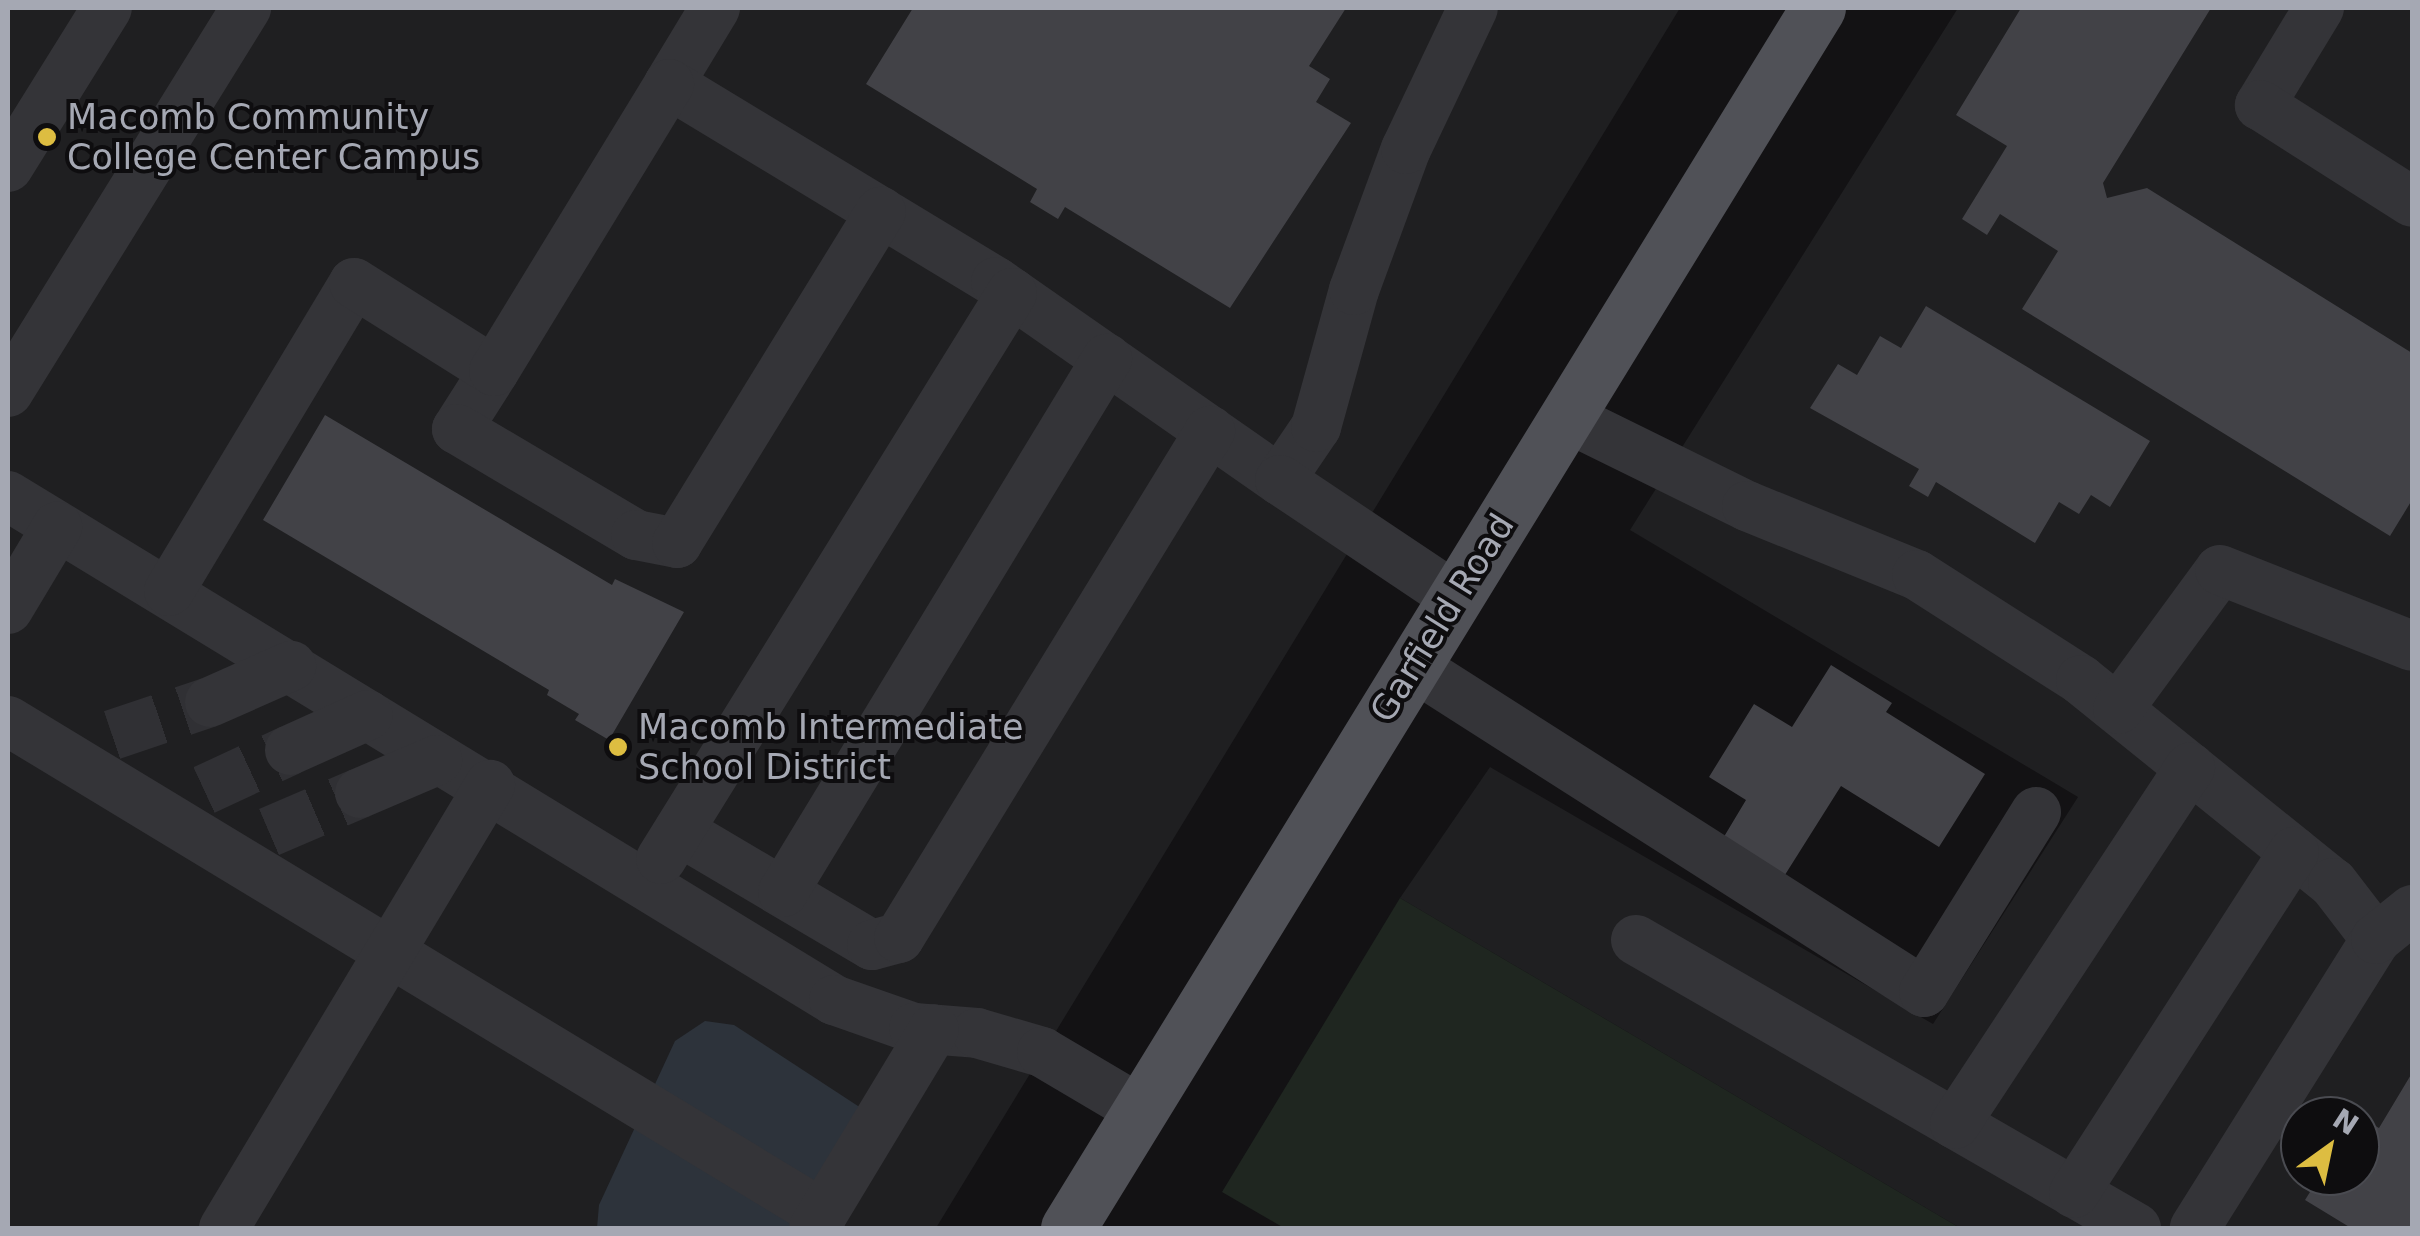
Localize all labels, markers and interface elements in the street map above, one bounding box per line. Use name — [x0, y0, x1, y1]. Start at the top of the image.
place label: Macomb Community College Center Campus — [67, 96, 480, 178]
marker: Macomb Community College Center Campus — [36, 126, 58, 148]
street label: Garfield Road — [1361, 506, 1523, 730]
place label: Macomb Intermediate School District — [638, 706, 1024, 788]
marker: Macomb Intermediate School District — [607, 736, 629, 758]
north arrow — [2280, 1096, 2380, 1196]
text: N — [2327, 1102, 2364, 1142]

